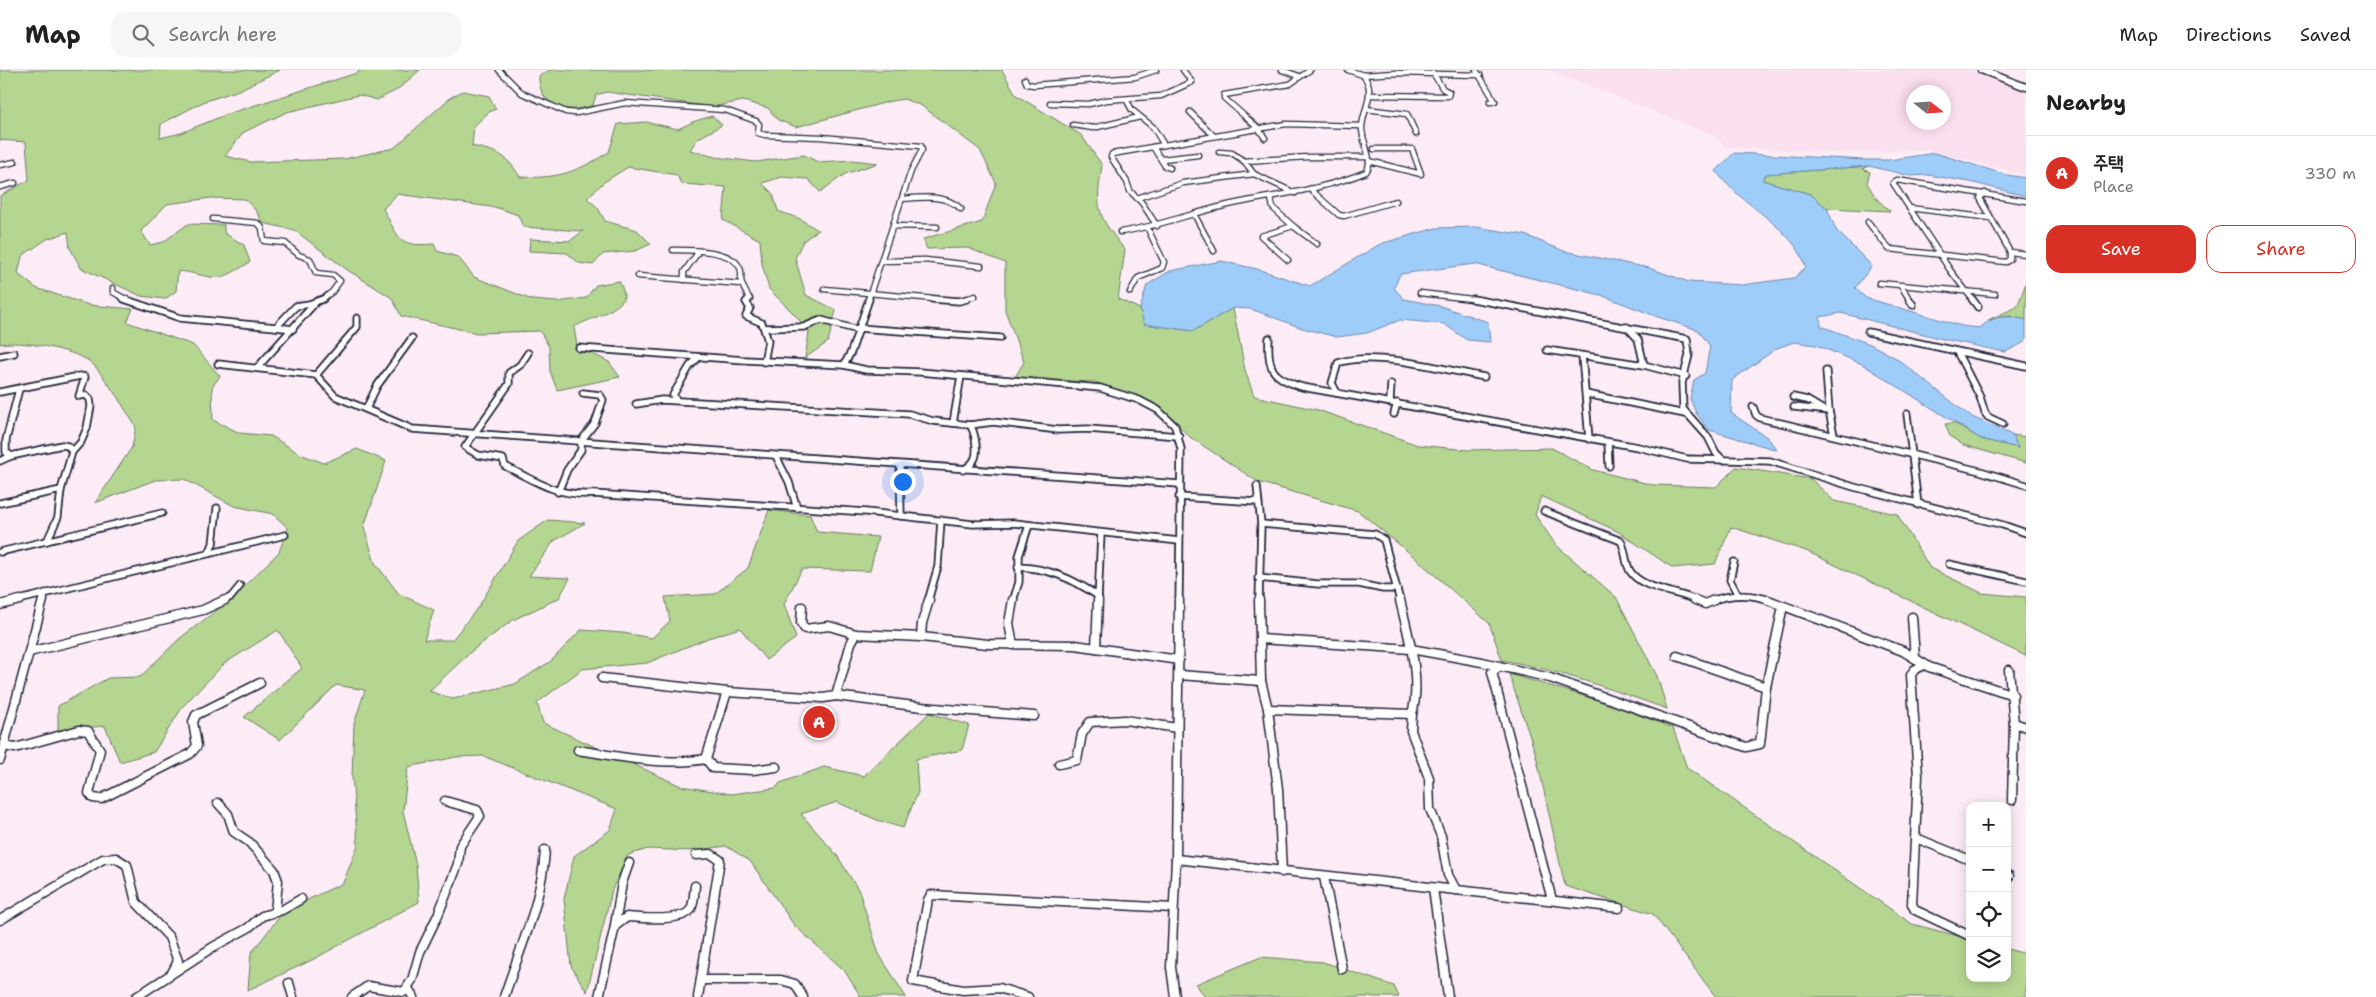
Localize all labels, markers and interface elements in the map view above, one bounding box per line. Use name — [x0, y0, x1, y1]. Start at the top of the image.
search box — [111, 12, 461, 57]
text: Map — [25, 19, 81, 51]
icon: search — [129, 21, 157, 49]
text: Search here — [169, 22, 277, 47]
text: Map — [2120, 23, 2158, 47]
text: Directions — [2186, 23, 2272, 47]
text: Saved — [2300, 23, 2351, 47]
north arrow — [1906, 85, 1951, 130]
text: Nearby — [2046, 89, 2126, 117]
text: 주택 — [2093, 150, 2124, 175]
text: A — [2056, 163, 2068, 184]
text: 330 m — [2304, 163, 2356, 184]
text: Place — [2093, 176, 2134, 197]
button: Save — [2046, 225, 2196, 273]
button: Share — [2206, 225, 2356, 273]
your location — [890, 469, 916, 495]
pin: A — [803, 703, 835, 741]
map controls — [1966, 802, 2011, 982]
button: + — [1966, 802, 2011, 847]
button: − — [1966, 847, 2011, 892]
button: locate — [1966, 892, 2011, 937]
button: layers — [1966, 937, 2011, 982]

